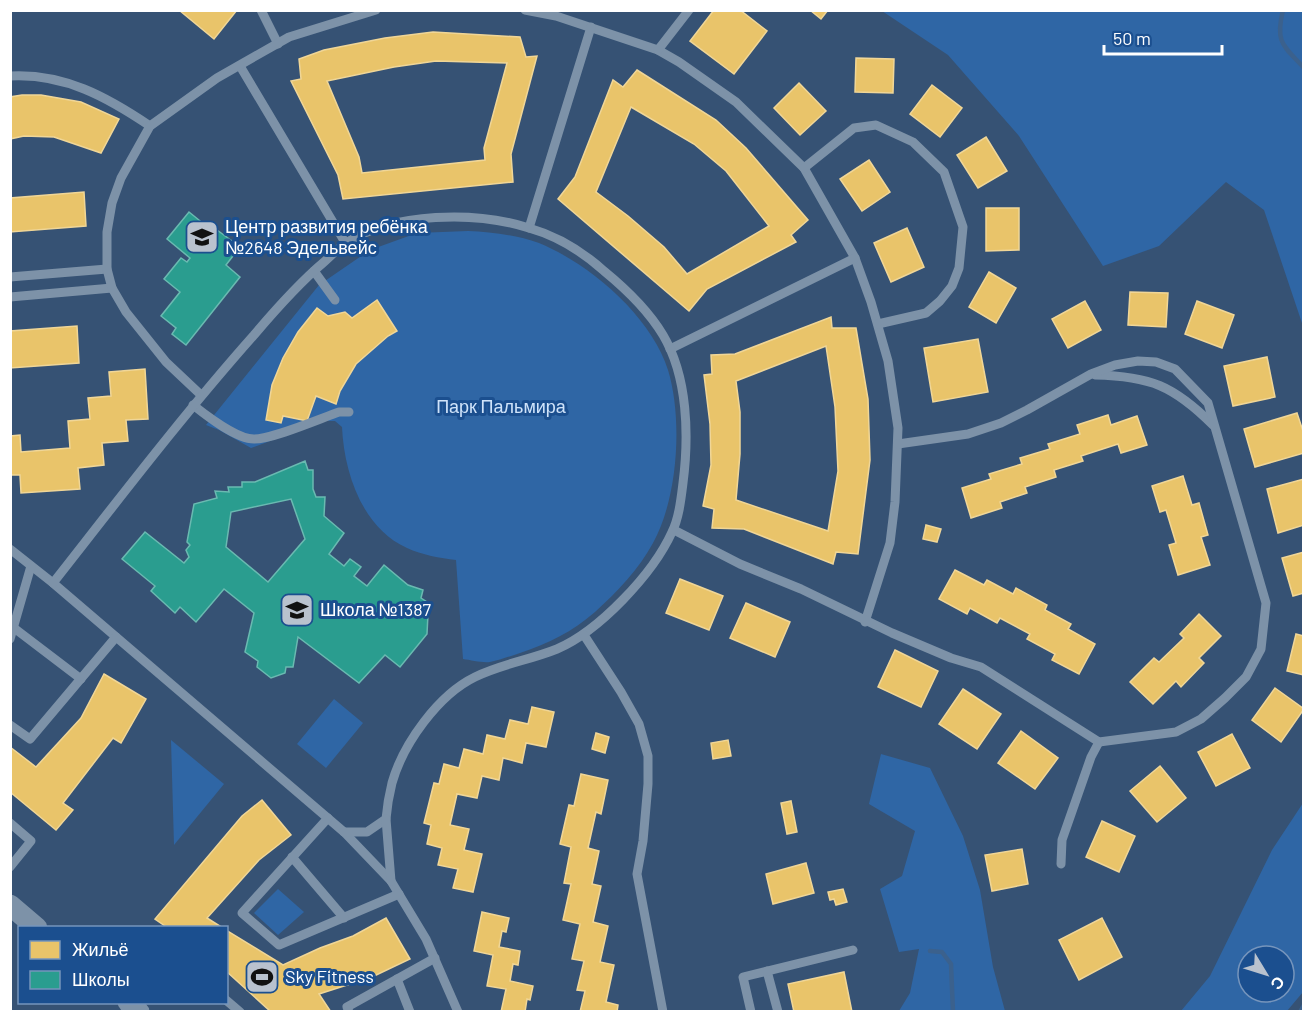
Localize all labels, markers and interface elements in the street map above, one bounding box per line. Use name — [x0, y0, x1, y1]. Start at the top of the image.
scale bar — [1104, 18, 1222, 56]
text: 50 m — [1113, 27, 1151, 49]
place label: Центр развития ребёнка №2648 Эдельвейс — [225, 215, 429, 258]
school or university icon: Центр развития ребёнка №2648 Эдельвейс — [184, 219, 220, 255]
park label: Парк Пальмира — [436, 395, 567, 417]
school or university icon: Школа №1387 — [279, 592, 315, 628]
place label: Школа №1387 — [320, 598, 432, 620]
legend — [18, 926, 228, 1004]
text: Жильё — [72, 938, 129, 960]
north arrow — [1236, 944, 1296, 1004]
sports icon: Sky Fitness — [244, 959, 280, 995]
place label: Sky Fitness — [285, 965, 374, 987]
text: Школы — [72, 968, 130, 990]
text: С — [1267, 973, 1289, 994]

